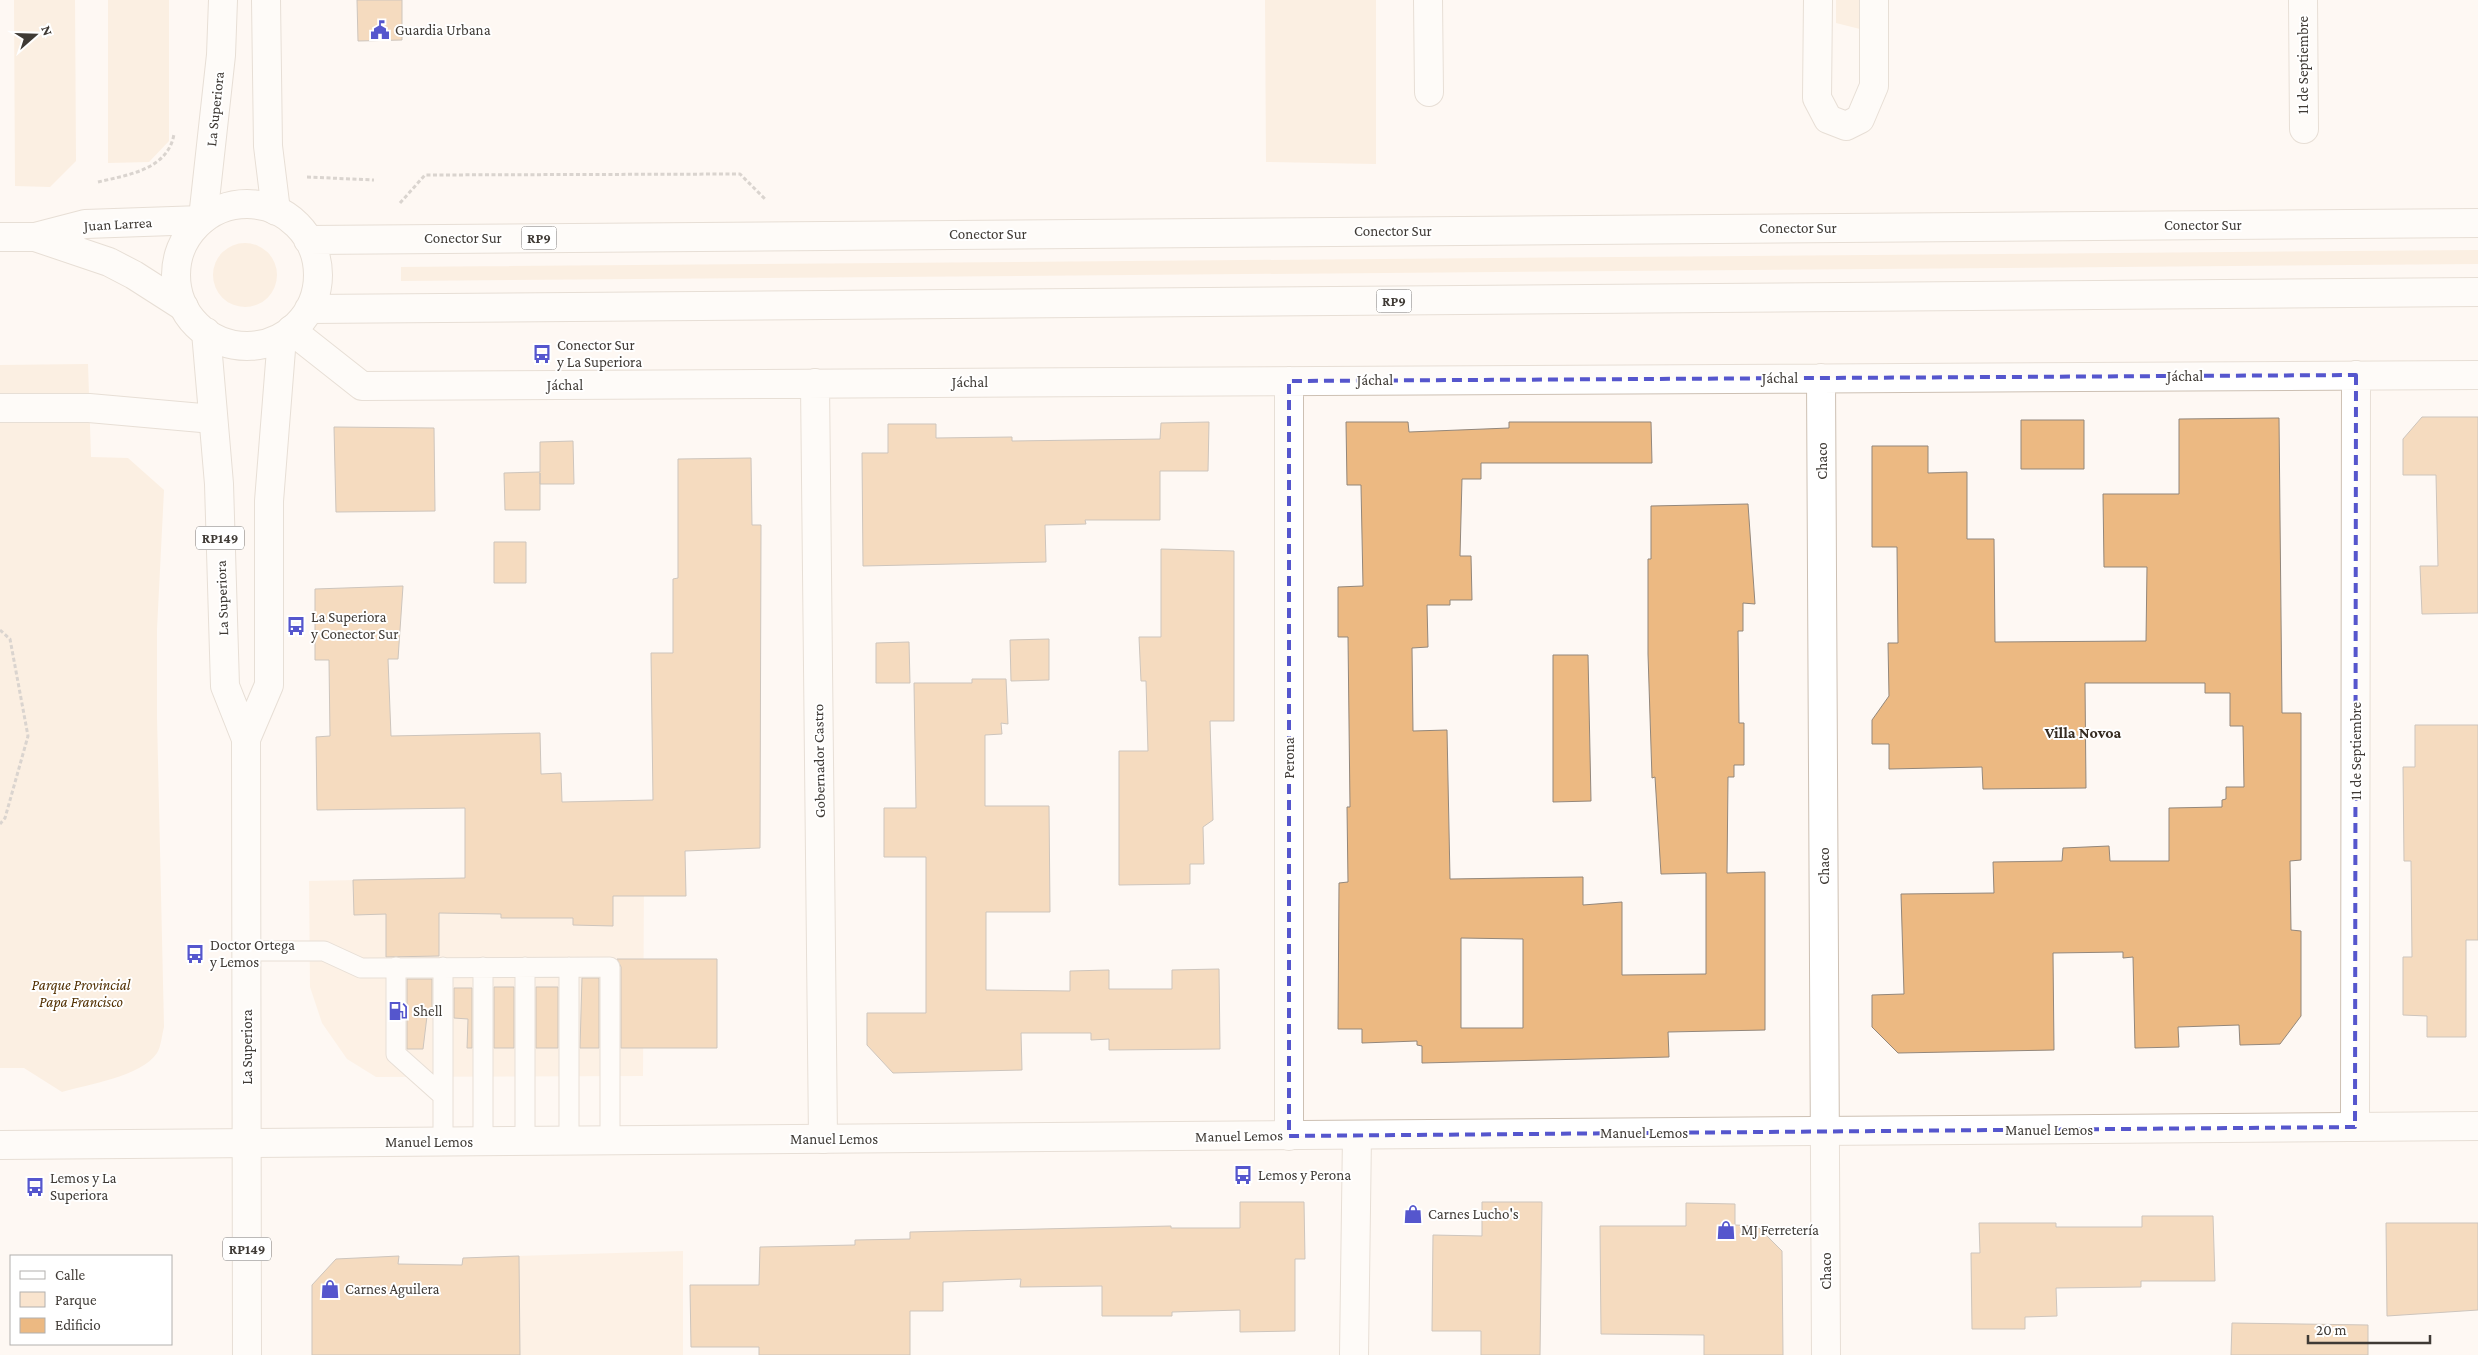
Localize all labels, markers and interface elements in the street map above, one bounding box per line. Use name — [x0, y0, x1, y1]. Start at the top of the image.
north arrow — [10, 10, 60, 60]
street label: 11 de Septiembre — [2295, 15, 2312, 114]
public building icon: Guardia Urbana — [369, 19, 391, 41]
place label: Guardia Urbana — [395, 22, 491, 38]
text: N — [38, 23, 57, 38]
street label: La Superiora — [203, 71, 228, 147]
street label: Juan Larrea — [81, 214, 153, 235]
street label: Conector Sur — [2164, 217, 2243, 233]
street label: Conector Sur — [1759, 220, 1838, 236]
street label: Conector Sur — [1354, 223, 1433, 239]
street label: Conector Sur — [949, 226, 1028, 242]
road number: RP9 — [522, 227, 556, 250]
street label: Conector Sur — [424, 230, 503, 246]
road number: RP9 — [1376, 290, 1412, 312]
place label: Conector Sur y La Superiora — [556, 337, 642, 371]
bus stop icon: Conector Sur y La Superiora — [531, 343, 553, 365]
street label: Jáchal — [2165, 368, 2203, 385]
street label: Jáchal — [1760, 370, 1798, 387]
street label: Jáchal — [1355, 372, 1393, 389]
street label: Jáchal — [950, 374, 988, 391]
street label: Jáchal — [545, 377, 583, 394]
street label: Chaco — [1814, 442, 1830, 480]
road number: RP149 — [196, 526, 244, 550]
street label: La Superiora — [213, 560, 232, 636]
place label: La Superiora y Conector Sur — [310, 609, 399, 643]
bus stop icon: La Superiora y Conector Sur — [285, 615, 307, 637]
street label: 11 de Septiembre — [2348, 701, 2365, 800]
street label: Gobernador Castro — [810, 704, 828, 818]
district label: Villa Novoa — [2044, 724, 2122, 741]
street label: Perona — [1281, 737, 1297, 779]
street label: Chaco — [1816, 847, 1832, 885]
place label: Doctor Ortega y Lemos — [209, 937, 295, 971]
bus stop icon: Doctor Ortega y Lemos — [184, 943, 206, 965]
park label: Parque Provincial Papa Francisco — [32, 977, 131, 1011]
fuel station icon: Shell — [387, 1000, 409, 1022]
place label: Shell — [413, 1003, 443, 1019]
street label: La Superiora — [239, 1009, 256, 1085]
street label: Manuel Lemos — [2005, 1122, 2093, 1138]
street label: Manuel Lemos — [1600, 1125, 1688, 1141]
street label: Manuel Lemos — [1195, 1127, 1283, 1145]
street label: Manuel Lemos — [790, 1131, 878, 1147]
street label: Manuel Lemos — [385, 1134, 473, 1150]
bus stop icon: Lemos y Perona — [1232, 1164, 1254, 1186]
place label: Lemos y Perona — [1258, 1167, 1351, 1184]
place label: Lemos y La Superiora — [50, 1170, 116, 1204]
bus stop icon: Lemos y La Superiora — [24, 1176, 46, 1198]
shop icon: Carnes Lucho's — [1402, 1203, 1424, 1225]
place label: Carnes Lucho's — [1428, 1206, 1519, 1222]
shop icon: MJ Ferretería — [1715, 1219, 1737, 1241]
place label: MJ Ferretería — [1741, 1222, 1819, 1239]
road number: RP149 — [223, 1238, 271, 1260]
street label: Chaco — [1818, 1252, 1834, 1290]
legend — [10, 1255, 172, 1345]
text: Calle — [55, 1267, 86, 1283]
shop icon: Carnes Aguilera — [319, 1278, 341, 1300]
place label: Carnes Aguilera — [345, 1281, 440, 1298]
text: Parque — [55, 1292, 97, 1309]
scale bar — [2308, 1312, 2430, 1344]
text: Edificio — [55, 1317, 101, 1333]
text: 20 m — [2316, 1322, 2347, 1338]

